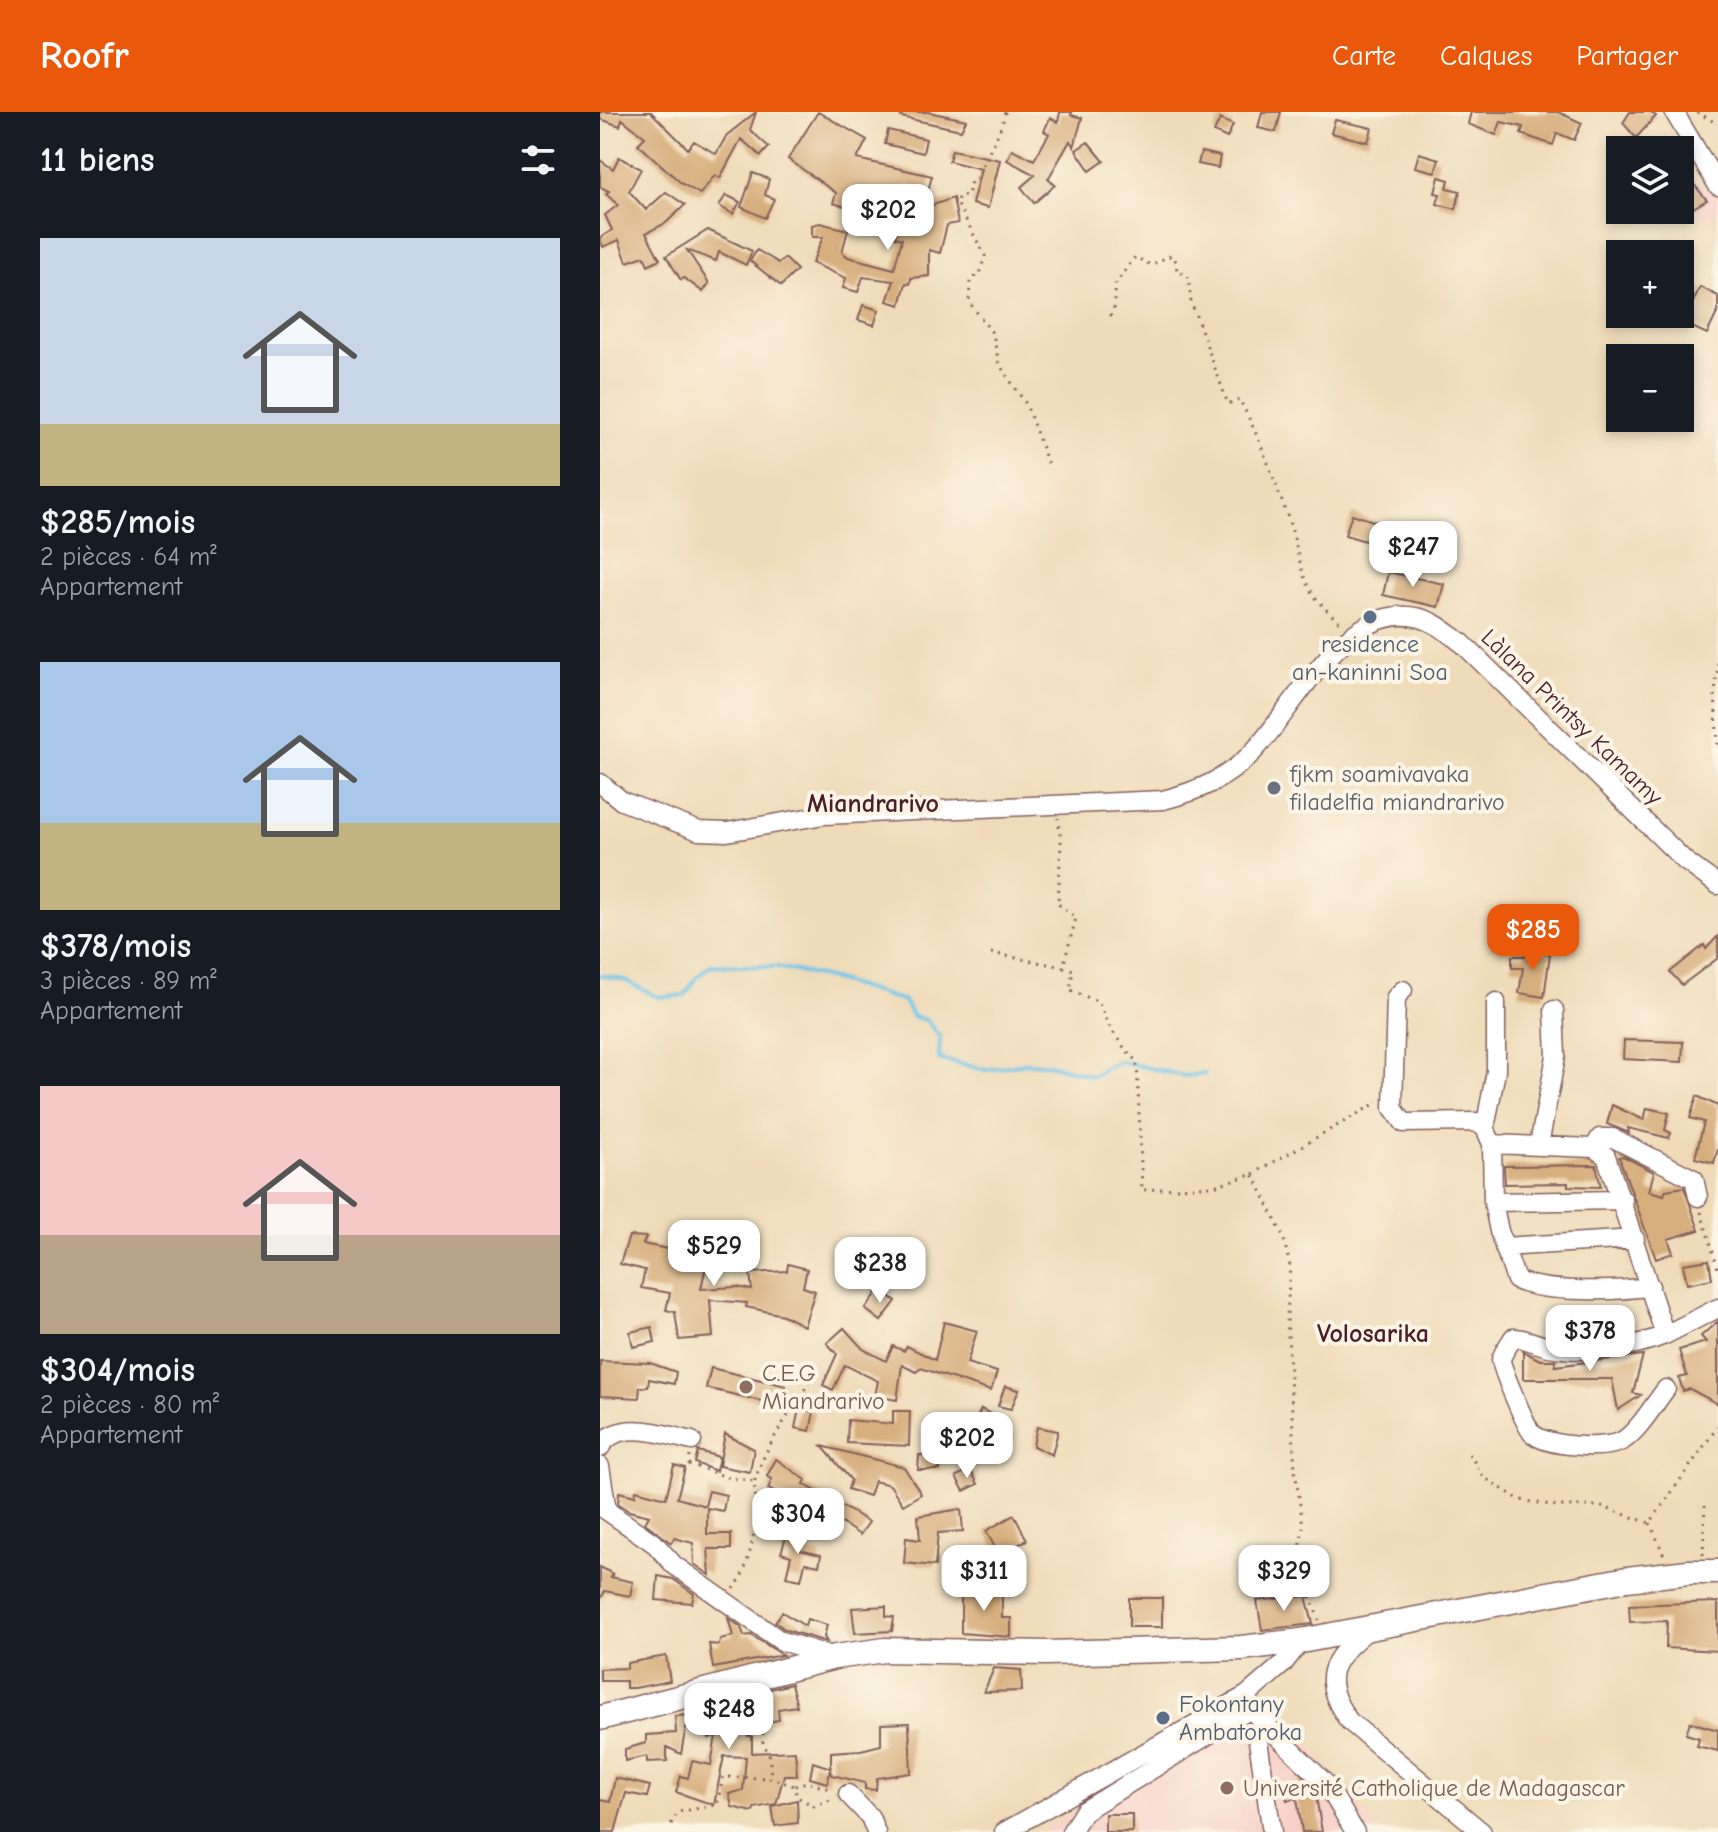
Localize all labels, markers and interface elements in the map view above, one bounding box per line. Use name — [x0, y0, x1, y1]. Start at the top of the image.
text: Roofr — [40, 34, 129, 78]
text: Carte — [1332, 40, 1396, 72]
text: Calques — [1440, 40, 1532, 72]
text: Partager — [1576, 40, 1678, 72]
map controls — [1606, 136, 1694, 432]
button: layers — [1606, 136, 1694, 224]
icon: filters — [516, 138, 560, 182]
text: 11 biens — [40, 140, 155, 180]
pin: $202 — [841, 184, 935, 252]
text: $202 — [860, 195, 916, 225]
button: + — [1606, 240, 1694, 328]
icon: home — [228, 290, 372, 434]
button: − — [1606, 344, 1694, 432]
text: $285/mois — [40, 502, 195, 542]
pin: $247 — [1366, 521, 1460, 589]
text: $247 — [1387, 532, 1439, 562]
text: 2 pièces · 64 m² — [40, 542, 217, 572]
text: Appartement — [40, 572, 183, 602]
marker: residence an-kaninni Soa — [1361, 608, 1379, 626]
street label: Làlana Printsy Kamamy — [1476, 623, 1669, 811]
place label: residence an-kaninni Soa — [1292, 630, 1448, 686]
icon: home — [228, 714, 372, 858]
place label: fjkm soamivavaka filadelfia miandrarivo — [1289, 760, 1505, 816]
marker: fjkm soamivavaka filadelfia miandrarivo — [1265, 779, 1283, 797]
district label: Miandrarivo — [807, 789, 939, 819]
pin: $285 — [1486, 904, 1580, 972]
text: $285 — [1505, 915, 1561, 945]
text: $378/mois — [40, 926, 191, 966]
text: 3 pièces · 89 m² — [40, 966, 217, 996]
text: Appartement — [40, 996, 183, 1026]
icon: home — [228, 1138, 372, 1282]
pin: $529 — [667, 1220, 761, 1288]
text: $529 — [686, 1231, 742, 1261]
pin: $238 — [833, 1237, 927, 1305]
text: $238 — [853, 1248, 907, 1278]
pin: $378 — [1543, 1305, 1637, 1373]
text: $378 — [1564, 1316, 1616, 1346]
district label: Volosarika — [1317, 1319, 1429, 1349]
text: $304/mois — [40, 1350, 195, 1390]
place label: C.E.G Miandrarivo — [762, 1359, 885, 1415]
marker: C.E.G Miandrarivo — [737, 1378, 755, 1396]
text: 2 pièces · 80 m² — [40, 1390, 219, 1420]
pin: $202 — [920, 1412, 1014, 1480]
text: Appartement — [40, 1420, 183, 1450]
text: $202 — [939, 1423, 995, 1453]
pin: $304 — [751, 1488, 845, 1556]
text: $304 — [770, 1499, 826, 1529]
pin: $311 — [937, 1545, 1031, 1613]
pin: $329 — [1237, 1545, 1331, 1613]
text: $311 — [960, 1556, 1008, 1586]
text: $329 — [1256, 1556, 1312, 1586]
pin: $248 — [682, 1683, 776, 1751]
place label: Fokontany Ambatoroka — [1179, 1690, 1302, 1746]
text: $248 — [702, 1694, 756, 1724]
marker: Fokontany Ambatoroka — [1154, 1709, 1172, 1727]
place label: Université Catholique de Madagascar — [1243, 1774, 1625, 1802]
marker: Université Catholique de Madagascar — [1218, 1779, 1236, 1797]

